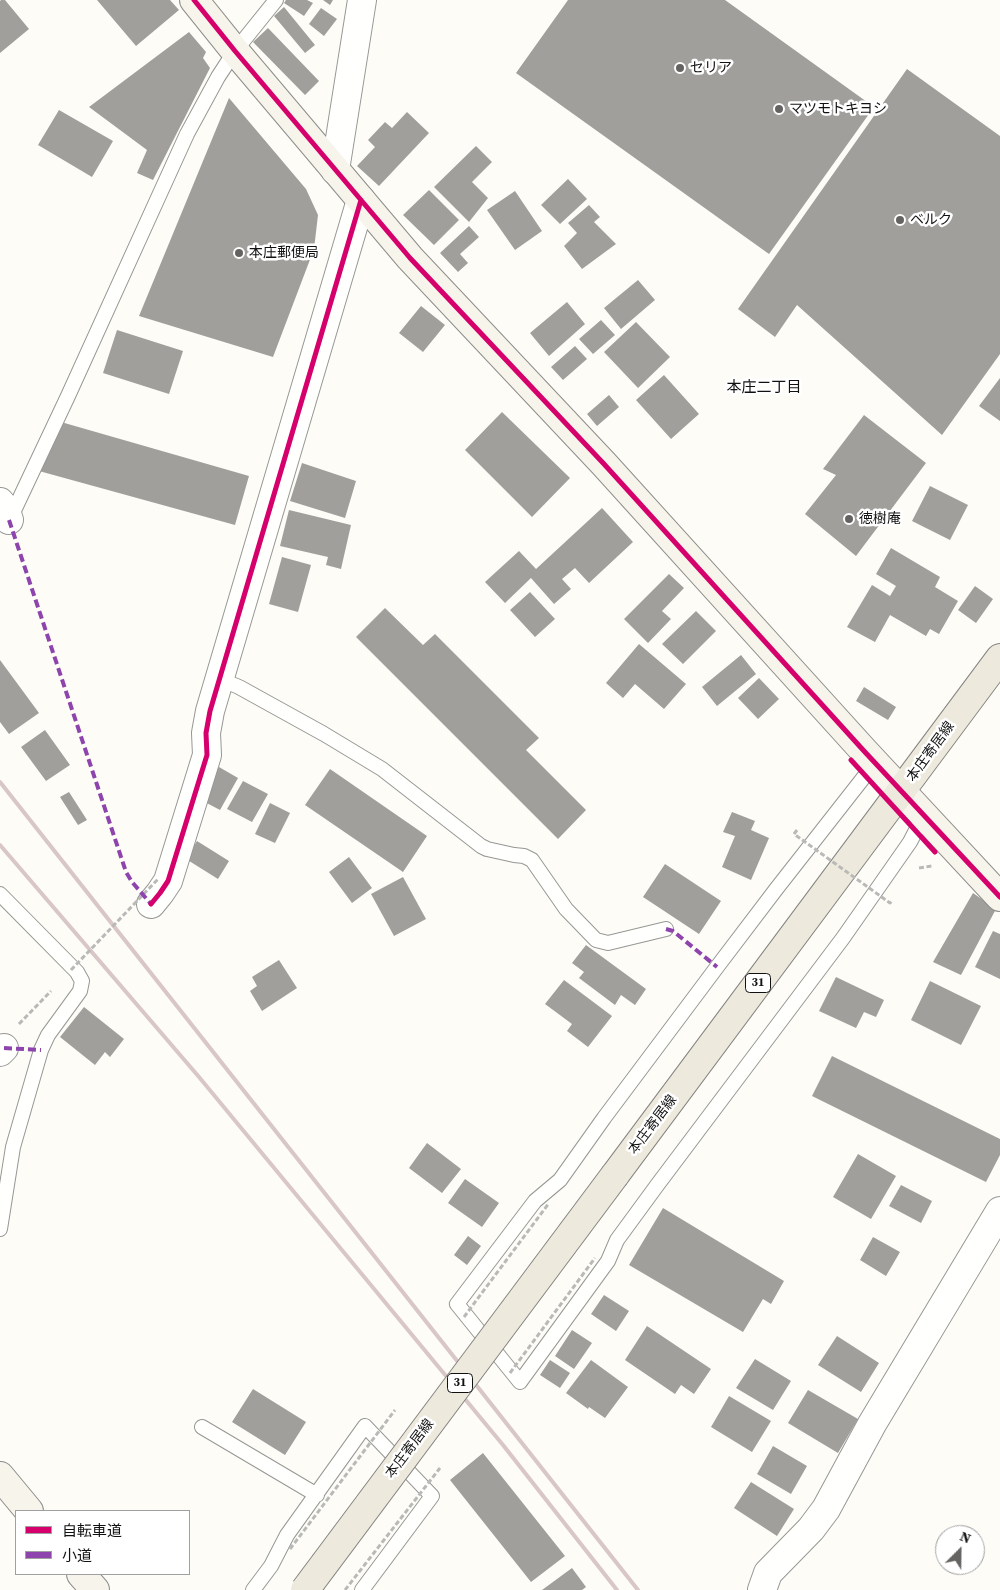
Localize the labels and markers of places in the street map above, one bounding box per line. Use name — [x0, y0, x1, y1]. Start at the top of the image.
place label: セリア — [690, 60, 732, 76]
marker: セリア — [674, 62, 686, 74]
place label: マツモトキヨシ — [789, 101, 887, 117]
marker: マツモトキヨシ — [773, 103, 785, 115]
place label: ベルク — [910, 212, 952, 228]
marker: ベルク — [894, 214, 906, 226]
place label: 本庄郵便局 — [249, 245, 319, 261]
marker: 本庄郵便局 — [233, 247, 245, 259]
place label: 徳樹庵 — [859, 511, 901, 527]
marker: 徳樹庵 — [843, 513, 855, 525]

